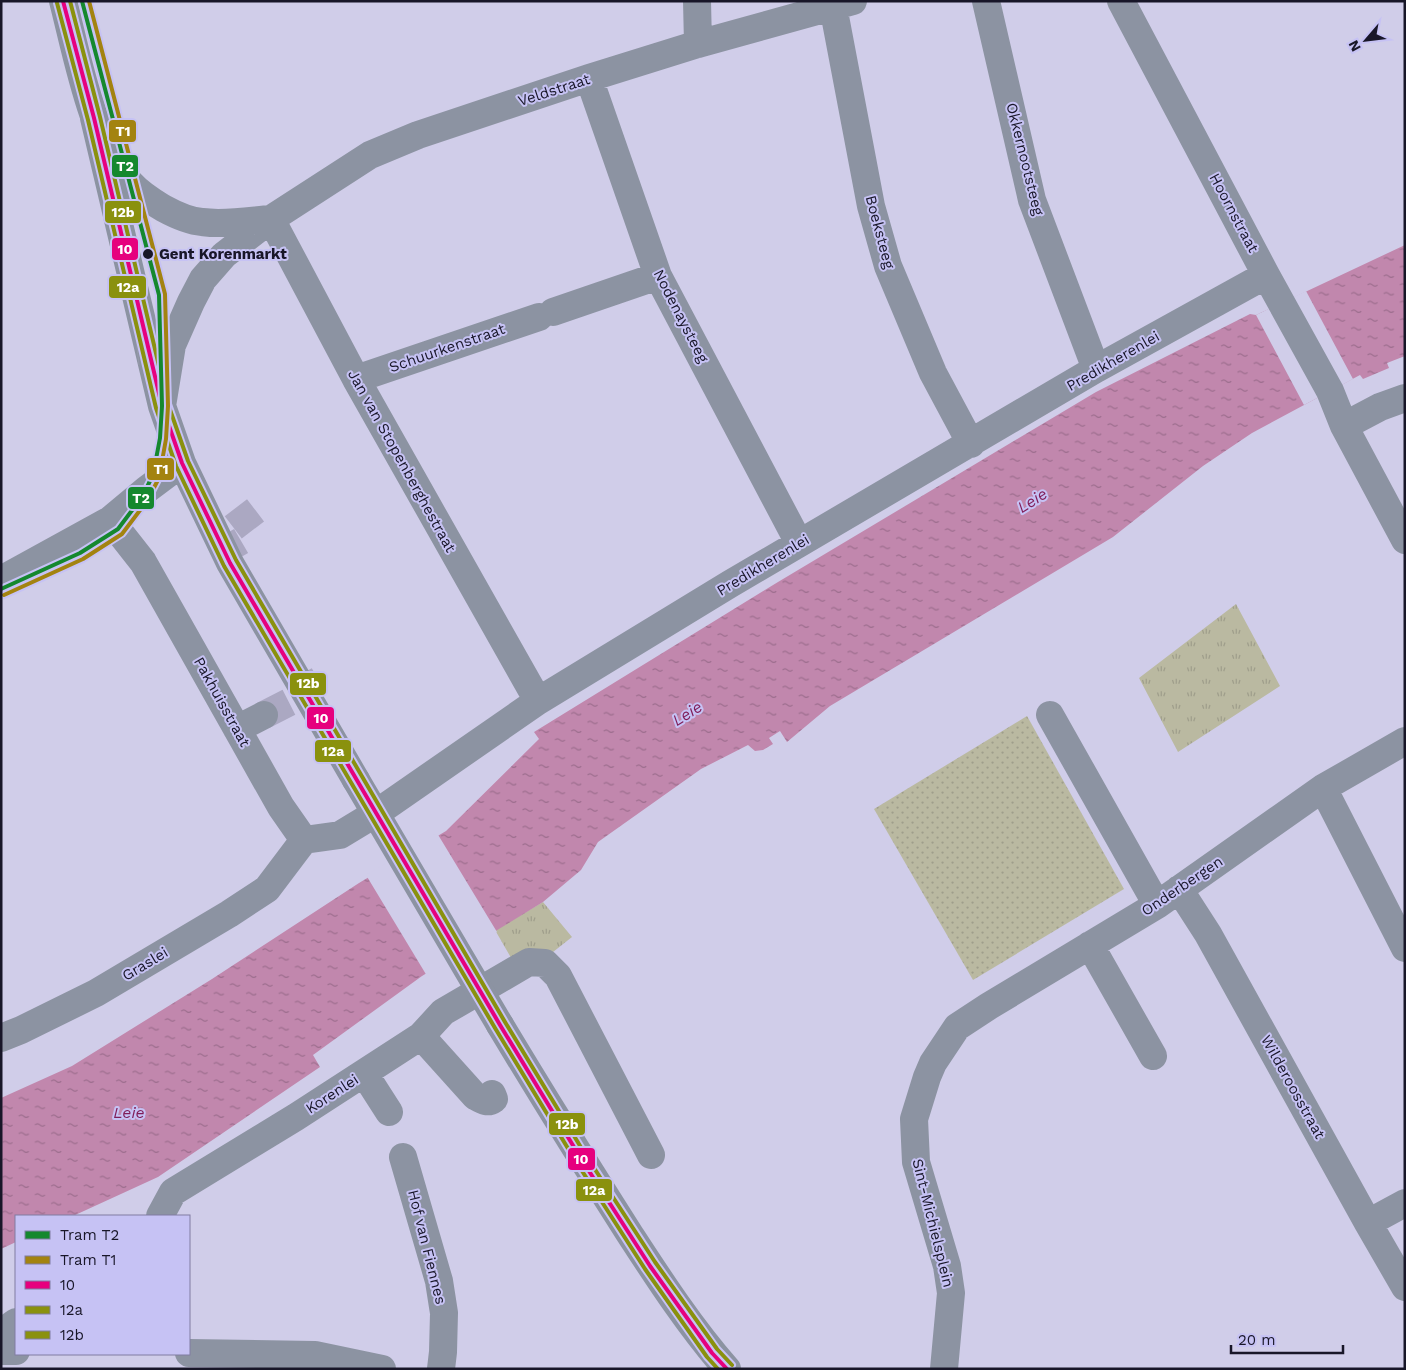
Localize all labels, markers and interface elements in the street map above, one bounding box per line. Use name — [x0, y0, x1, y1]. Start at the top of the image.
north arrow — [1341, 15, 1391, 65]
text: N — [1345, 38, 1364, 54]
street label: Veldstraat — [516, 70, 593, 110]
street label: Okkernootsteeg — [1002, 101, 1048, 217]
line badge: T1 — [108, 119, 137, 143]
text: T1 — [115, 123, 131, 139]
line badge: T2 — [111, 154, 139, 178]
text: T2 — [116, 158, 134, 174]
street label: Hoornstraat — [1206, 170, 1263, 256]
street label: Boeksteeg — [862, 193, 898, 271]
line badge: 12b — [104, 200, 142, 224]
text: 12b — [111, 204, 135, 220]
line badge: 10 — [111, 237, 139, 261]
text: 10 — [117, 241, 133, 257]
place label: Gent Korenmarkt — [159, 245, 287, 263]
marker: Gent Korenmarkt — [141, 247, 155, 261]
street label: Nodenaysteeg — [650, 266, 712, 366]
line badge: 12a — [108, 275, 147, 299]
text: 12a — [117, 279, 140, 295]
street label: Schuurkenstraat — [387, 320, 508, 376]
street label: Predikherenlei — [1063, 327, 1163, 395]
street label: Jan van Stopenberghestraat — [344, 366, 460, 556]
line badge: T1 — [146, 457, 175, 481]
text: T1 — [153, 461, 169, 477]
water label: Leie — [1014, 484, 1051, 517]
line badge: T2 — [127, 486, 155, 510]
text: T2 — [132, 490, 150, 506]
street label: Predikherenlei — [714, 530, 812, 600]
street label: Pakhuisstraat — [190, 654, 254, 751]
line badge: 12b — [289, 672, 327, 696]
text: 12b — [296, 675, 320, 691]
water label: Leie — [669, 697, 706, 730]
line badge: 10 — [306, 706, 335, 730]
text: 10 — [313, 710, 329, 726]
line badge: 12a — [314, 739, 352, 763]
text: 12a — [322, 743, 345, 759]
street label: Onderbergen — [1138, 852, 1226, 920]
street label: Graslei — [119, 943, 171, 985]
street label: Wilderoosstraat — [1257, 1032, 1329, 1143]
street label: Korenlei — [302, 1070, 362, 1118]
water label: Leie — [113, 1103, 145, 1122]
line badge: 12b — [548, 1112, 586, 1136]
text: 12b — [555, 1116, 579, 1132]
line badge: 10 — [567, 1147, 596, 1171]
text: 10 — [573, 1151, 589, 1167]
street label: Sint-Michielsplein — [908, 1157, 958, 1289]
line badge: 12a — [575, 1178, 613, 1202]
text: 12a — [583, 1182, 606, 1198]
street label: Hof van Fiennes — [404, 1188, 450, 1306]
legend — [15, 1215, 190, 1355]
text: Tram T2 — [60, 1226, 119, 1244]
text: Tram T1 — [60, 1251, 116, 1269]
text: 10 — [60, 1276, 75, 1294]
text: 12a — [60, 1301, 84, 1319]
scale bar — [1231, 1322, 1344, 1354]
text: 12b — [60, 1326, 84, 1344]
text: 20 m — [1238, 1331, 1276, 1349]

